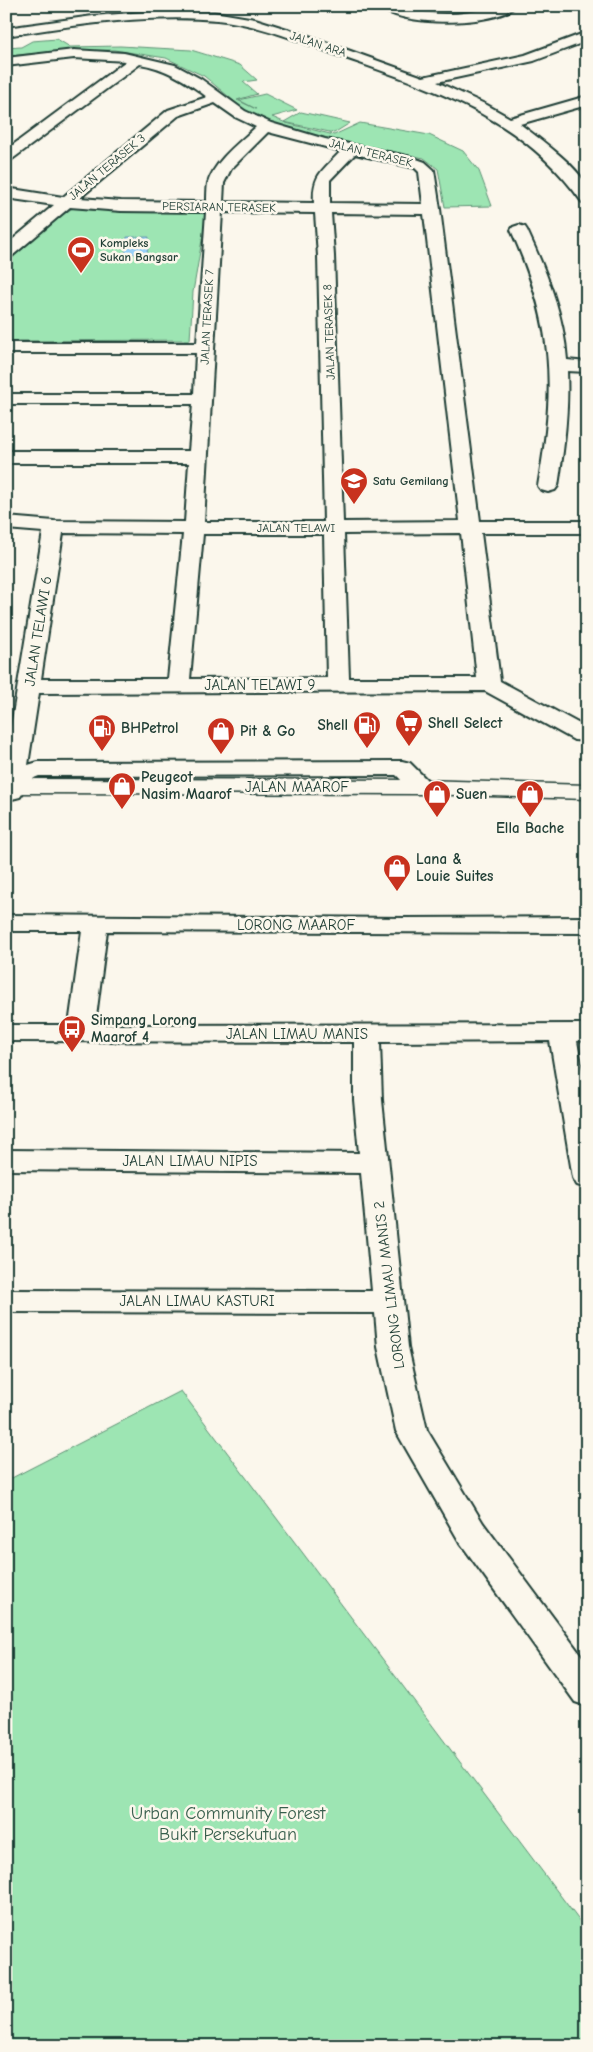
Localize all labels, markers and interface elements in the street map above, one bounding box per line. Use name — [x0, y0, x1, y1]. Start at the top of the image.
street label: JALAN ARA — [288, 28, 348, 60]
street label: JALAN TERASEK 3 — [66, 131, 148, 203]
street label: JALAN TERASEK — [328, 136, 414, 170]
street label: PERSIARAN TERASEK — [162, 199, 276, 215]
sports icon: Kompleks Sukan Bangsar — [66, 235, 96, 274]
place label: Kompleks Sukan Bangsar — [100, 236, 178, 264]
street label: JALAN TERASEK 7 — [198, 269, 216, 365]
street label: JALAN TERASEK 8 — [320, 284, 338, 380]
school or university icon: Satu Gemilang — [339, 466, 369, 505]
place label: Satu Gemilang — [373, 474, 449, 488]
street label: JALAN TELAWI — [257, 521, 335, 535]
street label: JALAN TELAWI 6 — [20, 575, 56, 687]
street label: JALAN TELAWI 9 — [205, 676, 315, 694]
supermarket icon: Shell Select — [394, 708, 424, 747]
fuel station icon: Shell — [352, 710, 382, 749]
fuel station icon: BHPetrol — [87, 713, 117, 752]
place label: Shell Select — [428, 714, 503, 732]
shop icon: Pit & Go — [206, 716, 236, 755]
place label: Shell — [317, 716, 348, 734]
place label: BHPetrol — [121, 719, 179, 737]
place label: Pit & Go — [240, 722, 296, 740]
place label: Peugeot Nasim Maarof — [141, 768, 233, 803]
shop icon: Peugeot Nasim Maarof — [107, 771, 137, 810]
street label: JALAN MAAROF — [245, 778, 349, 796]
shop icon: Suen — [422, 779, 452, 818]
shop icon: Ella Bache — [515, 779, 545, 818]
place label: Suen — [456, 785, 487, 803]
place label: Ella Bache — [496, 819, 564, 837]
place label: Lana & Louie Suites — [416, 850, 493, 885]
shop icon: Lana & Louie Suites — [382, 853, 412, 892]
street label: LORONG MAAROF — [237, 916, 355, 934]
place label: Simpang Lorong Maarof 4 — [91, 1011, 197, 1046]
bus stop icon: Simpang Lorong Maarof 4 — [57, 1014, 87, 1053]
street label: JALAN LIMAU MANIS — [226, 1025, 368, 1043]
street label: JALAN LIMAU NIPIS — [122, 1152, 258, 1170]
street label: LORONG LIMAU MANIS 2 — [370, 1200, 408, 1370]
street label: JALAN LIMAU KASTURI — [119, 1292, 275, 1310]
park label: Urban Community Forest Bukit Persekutuan — [131, 1803, 326, 1845]

